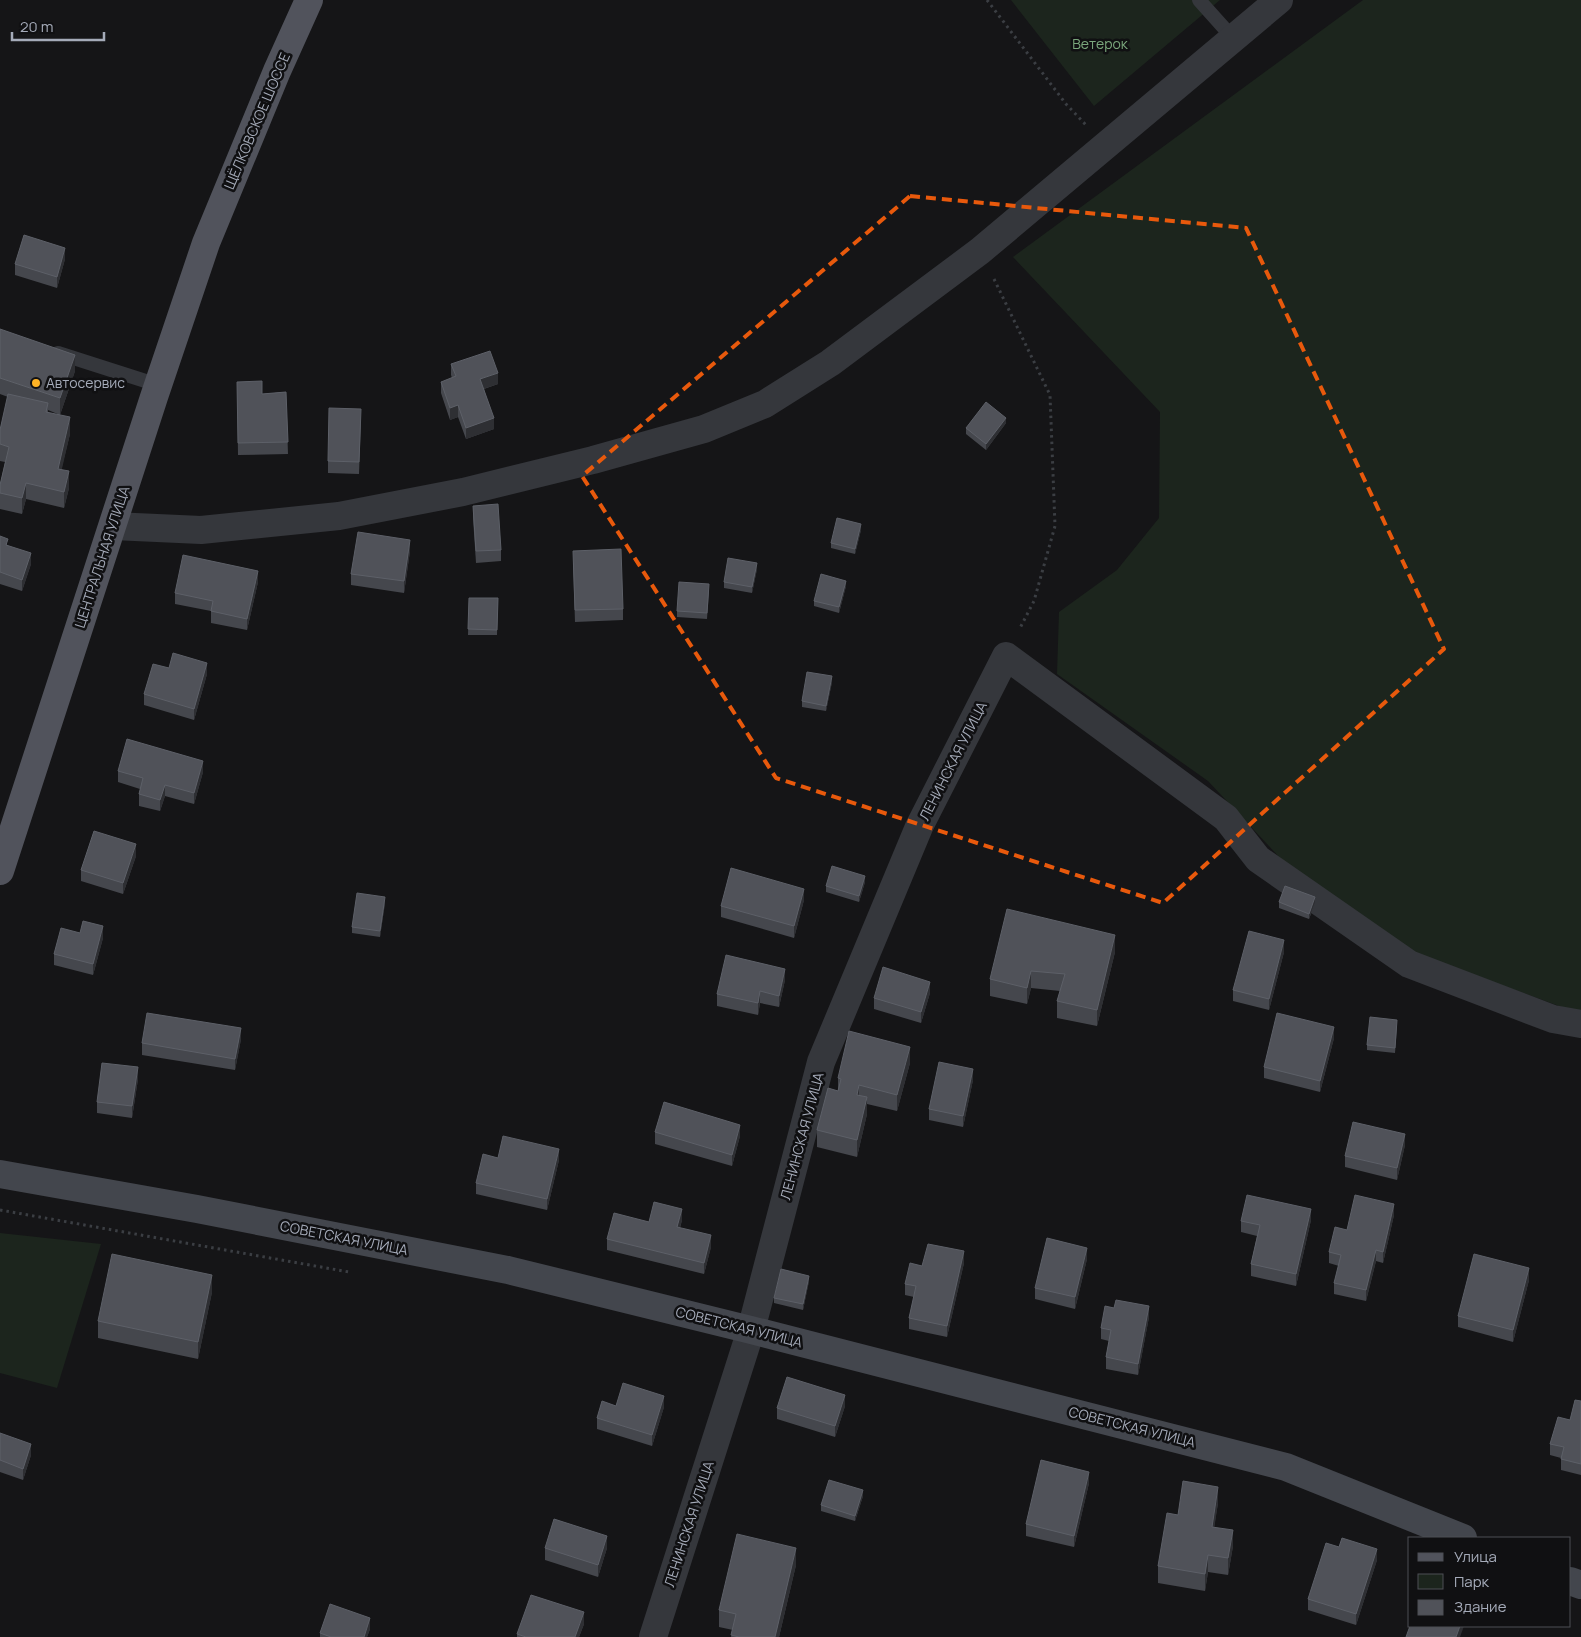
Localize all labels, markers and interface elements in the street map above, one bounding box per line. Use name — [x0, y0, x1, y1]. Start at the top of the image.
scale bar — [12, 10, 105, 42]
text: 20 m — [20, 16, 53, 37]
park label: Ветерок — [1072, 34, 1129, 53]
street label: ЩЁЛКОВСКОЕ ШОССЕ — [219, 49, 294, 192]
place label: Автосервис — [46, 373, 125, 392]
marker: Автосервис — [30, 377, 42, 389]
street label: ЦЕНТРАЛЬНАЯ УЛИЦА — [70, 483, 133, 630]
street label: ЛЕНИНСКАЯ УЛИЦА — [914, 698, 991, 824]
street label: ЛЕНИНСКАЯ УЛИЦА — [775, 1070, 828, 1202]
street label: СОВЕТСКАЯ УЛИЦА — [279, 1216, 410, 1259]
street label: СОВЕТСКАЯ УЛИЦА — [674, 1302, 805, 1351]
street label: СОВЕТСКАЯ УЛИЦА — [1067, 1402, 1198, 1451]
street label: ЛЕНИНСКАЯ УЛИЦА — [659, 1458, 718, 1589]
legend — [1408, 1537, 1571, 1627]
text: Улица — [1454, 1546, 1497, 1567]
text: Парк — [1454, 1571, 1490, 1592]
text: Здание — [1454, 1596, 1507, 1617]

